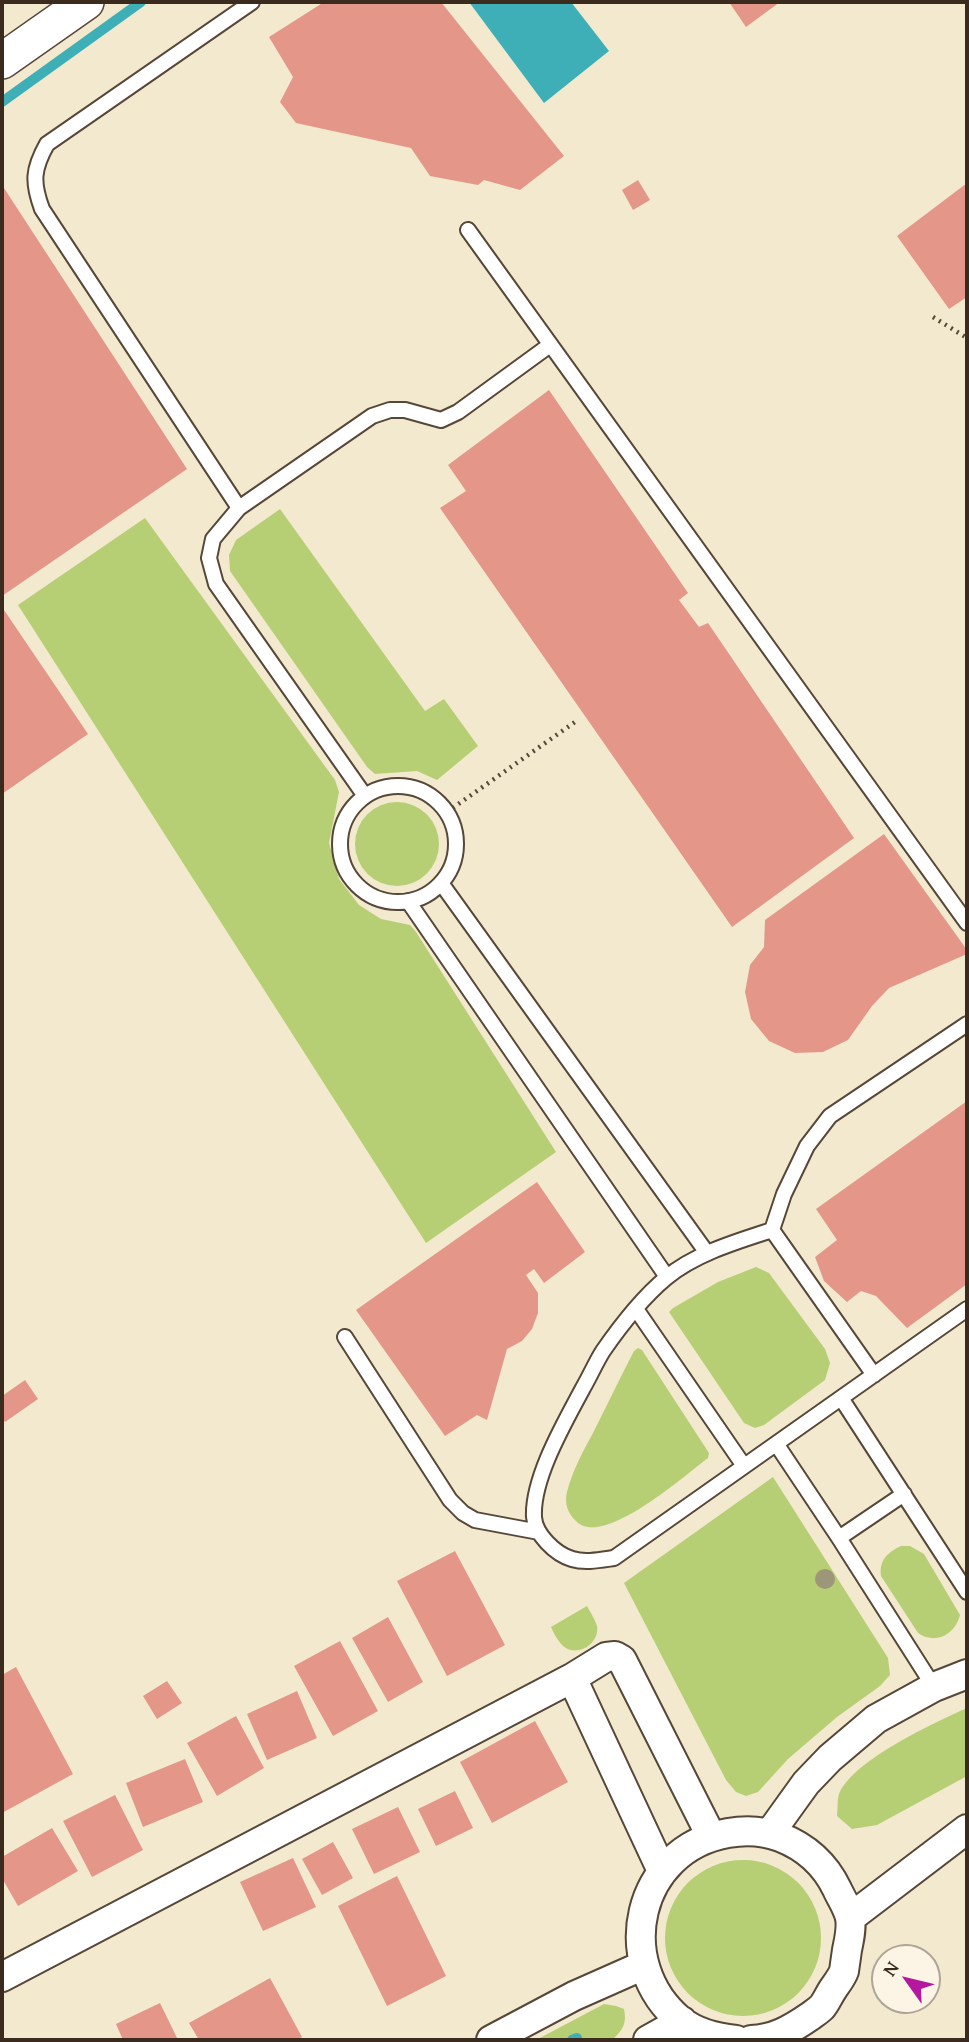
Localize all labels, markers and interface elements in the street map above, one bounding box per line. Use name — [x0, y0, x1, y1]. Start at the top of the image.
north arrow — [871, 1944, 941, 2014]
text: N — [875, 1955, 905, 1981]

